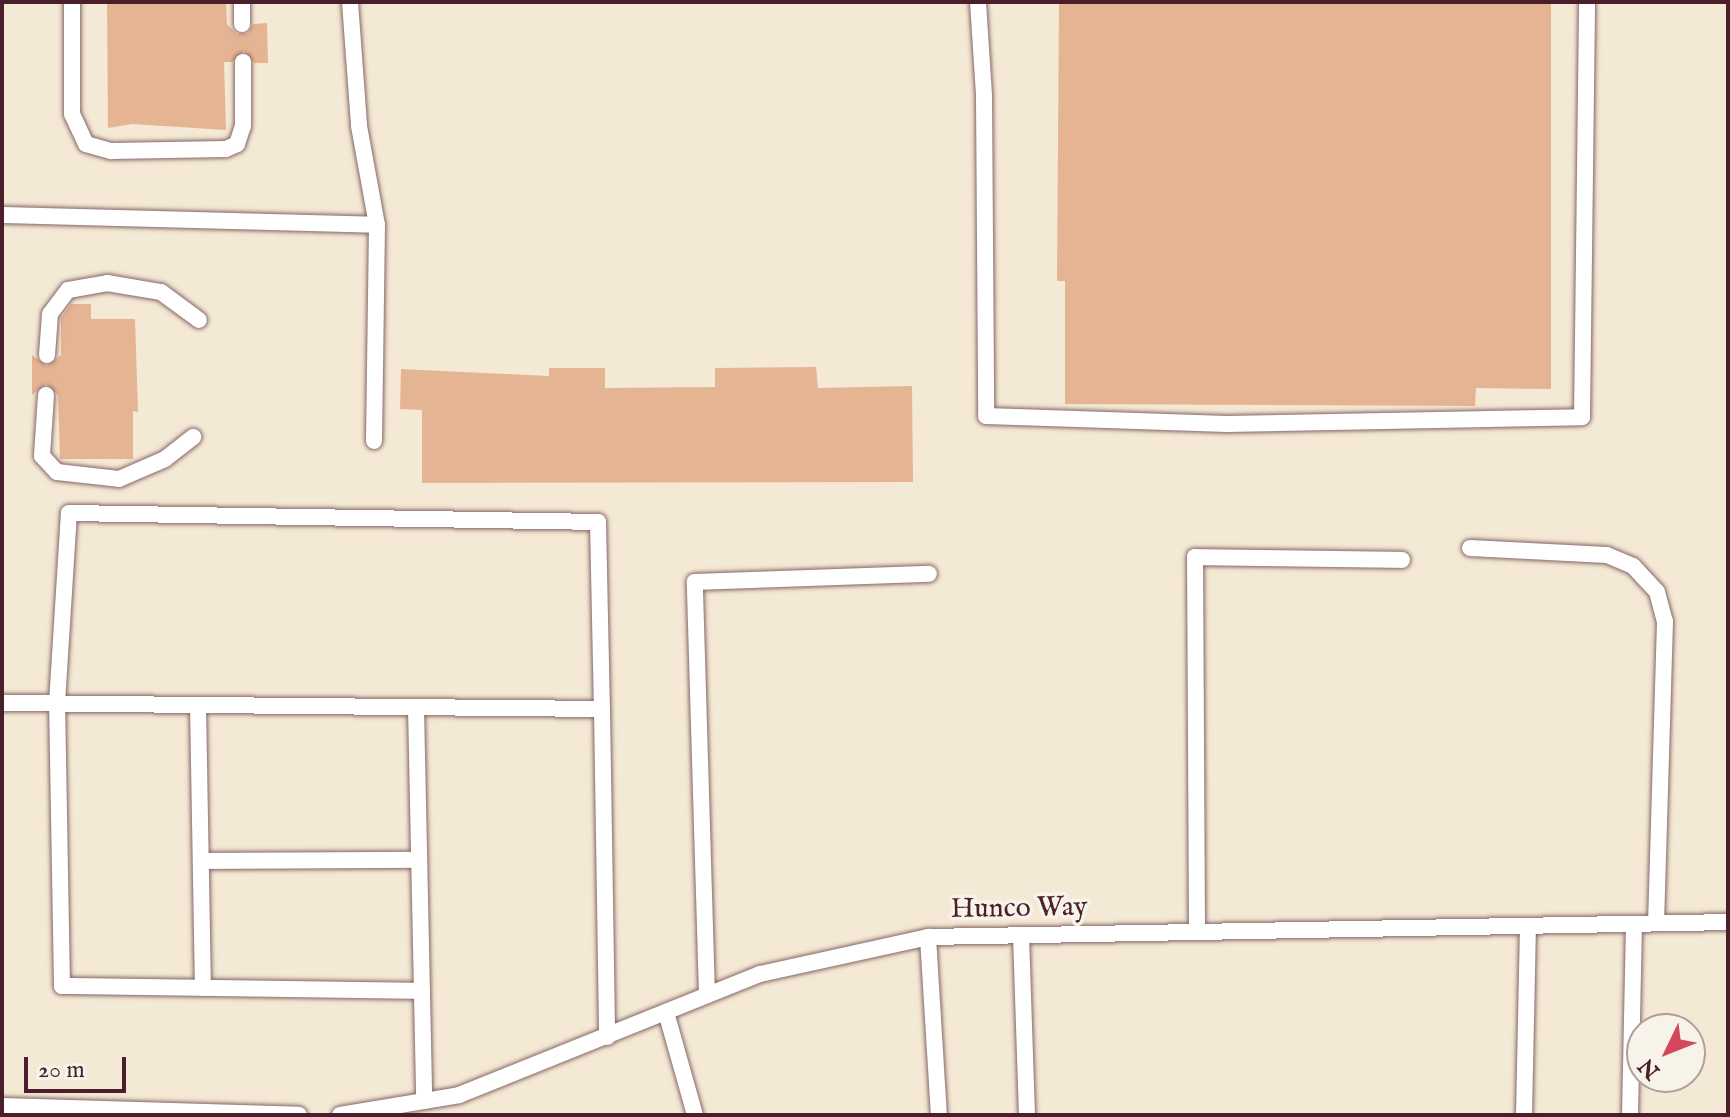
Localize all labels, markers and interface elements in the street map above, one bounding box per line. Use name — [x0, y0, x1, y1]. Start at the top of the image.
street label: Hunco Way — [950, 891, 1088, 927]
north arrow — [1626, 1013, 1706, 1093]
scale bar — [28, 1041, 130, 1091]
text: N — [1633, 1051, 1667, 1085]
text: 20 m — [38, 1055, 85, 1086]

